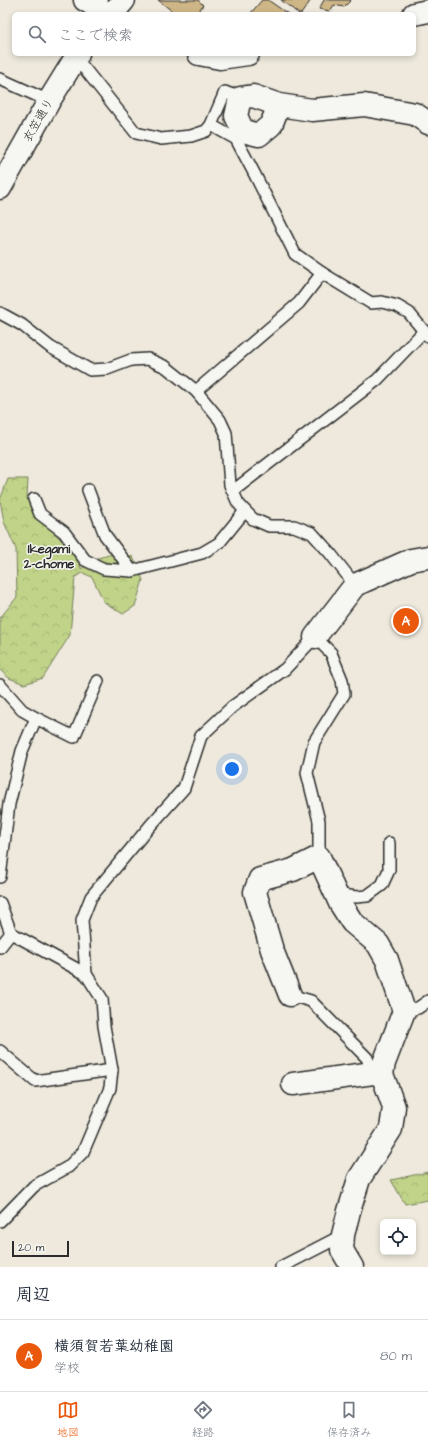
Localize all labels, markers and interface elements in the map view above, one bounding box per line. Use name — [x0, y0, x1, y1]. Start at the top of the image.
search box — [12, 12, 416, 56]
icon: search — [26, 23, 48, 45]
text: ここで検索 — [58, 25, 133, 46]
street label: 衣笠通り — [19, 95, 58, 145]
district label: Ikegami 2-chome — [23, 540, 74, 573]
pin: A — [393, 606, 419, 636]
your location — [222, 759, 242, 779]
map controls — [380, 1219, 416, 1255]
button: locate — [380, 1219, 416, 1255]
scale bar — [12, 1239, 69, 1258]
text: 20 m — [18, 1240, 44, 1255]
text: 周辺 — [16, 1283, 50, 1307]
text: 横須賀若葉幼稚園 — [54, 1336, 174, 1357]
text: A — [25, 1347, 33, 1365]
text: 80 m — [380, 1347, 412, 1365]
text: 学校 — [54, 1359, 80, 1377]
tab: 地図 — [57, 1399, 79, 1440]
tab: 経路 — [192, 1399, 214, 1440]
tab: 保存済み — [327, 1399, 371, 1440]

